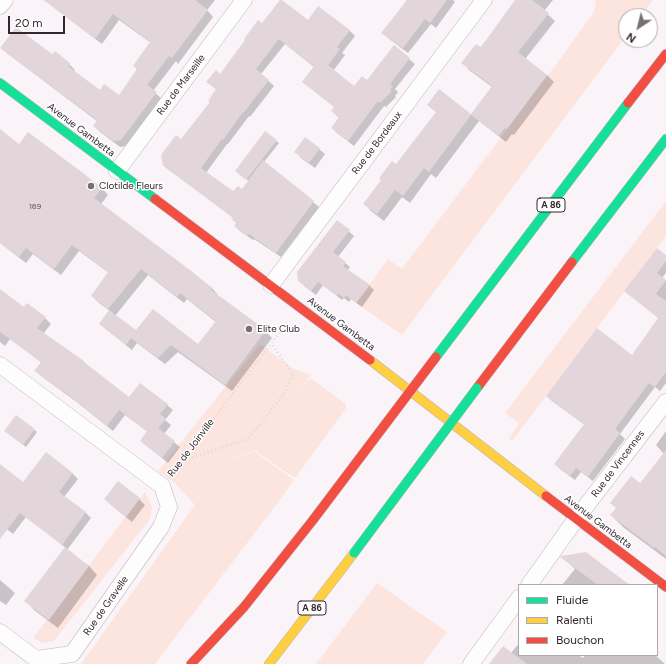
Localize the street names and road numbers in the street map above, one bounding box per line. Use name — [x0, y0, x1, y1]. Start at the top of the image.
street label: Rue de Marseille — [154, 52, 208, 118]
street label: Avenue Gambetta — [45, 101, 117, 159]
street label: Rue de Bordeaux — [349, 109, 405, 177]
road number: A 86 — [537, 198, 565, 212]
street label: Avenue Gambetta — [305, 295, 377, 353]
street label: Rue de Joinville — [165, 417, 217, 479]
street label: Rue de Vincennes — [589, 428, 647, 500]
street label: Avenue Gambetta — [562, 493, 634, 551]
street label: Rue de Gravelle — [81, 574, 131, 638]
road number: A 86 — [298, 601, 326, 615]

